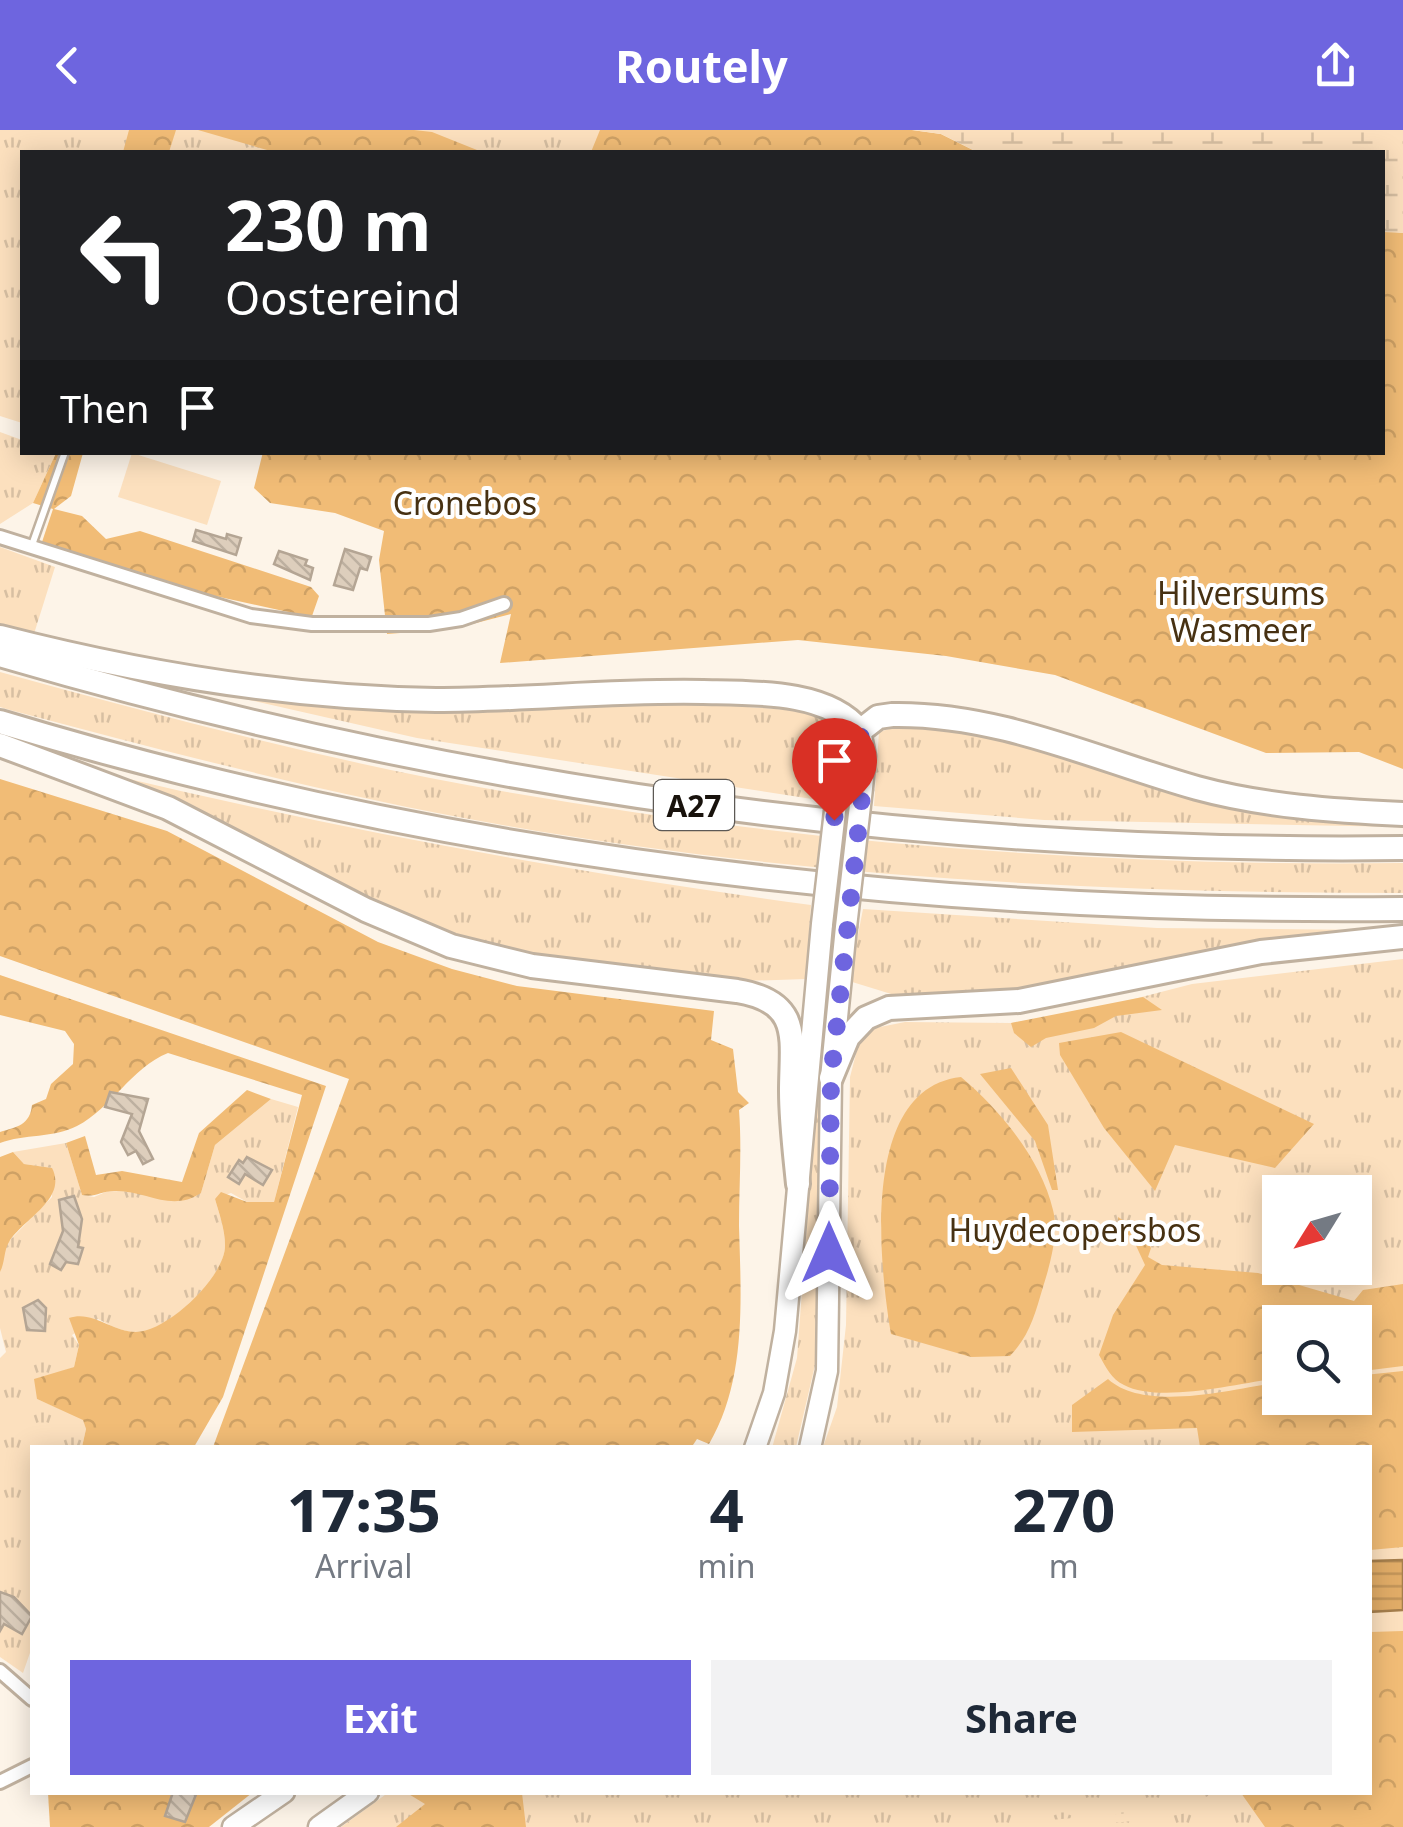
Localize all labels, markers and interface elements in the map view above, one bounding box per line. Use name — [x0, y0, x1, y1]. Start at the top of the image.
text: Routely — [615, 35, 788, 96]
icon: back — [40, 38, 95, 93]
icon: share — [1308, 38, 1363, 93]
text: 230 m — [225, 176, 432, 272]
icon: left — [60, 190, 190, 320]
text: Oostereind — [225, 267, 461, 328]
icon: arrive — [170, 380, 225, 435]
text: Then — [60, 382, 150, 434]
park label: Cronebos — [393, 481, 537, 524]
park label: Hilversums Wasmeer — [1157, 571, 1325, 651]
pin — [792, 718, 877, 821]
icon: arrive — [807, 733, 862, 788]
road number: A27 — [654, 780, 734, 830]
north arrow — [1262, 1175, 1372, 1285]
map controls — [1262, 1175, 1372, 1415]
position arrow — [777, 1201, 881, 1305]
park label: Huydecopersbos — [949, 1208, 1201, 1251]
button: search — [1262, 1305, 1372, 1415]
text: 17:35 — [287, 1468, 441, 1550]
text: 4 — [709, 1468, 744, 1550]
text: 270 — [1012, 1468, 1115, 1550]
text: Arrival — [315, 1544, 413, 1587]
text: min — [698, 1544, 756, 1587]
text: m — [1049, 1544, 1079, 1587]
button: Exit — [70, 1660, 691, 1775]
button: Share — [711, 1660, 1332, 1775]

